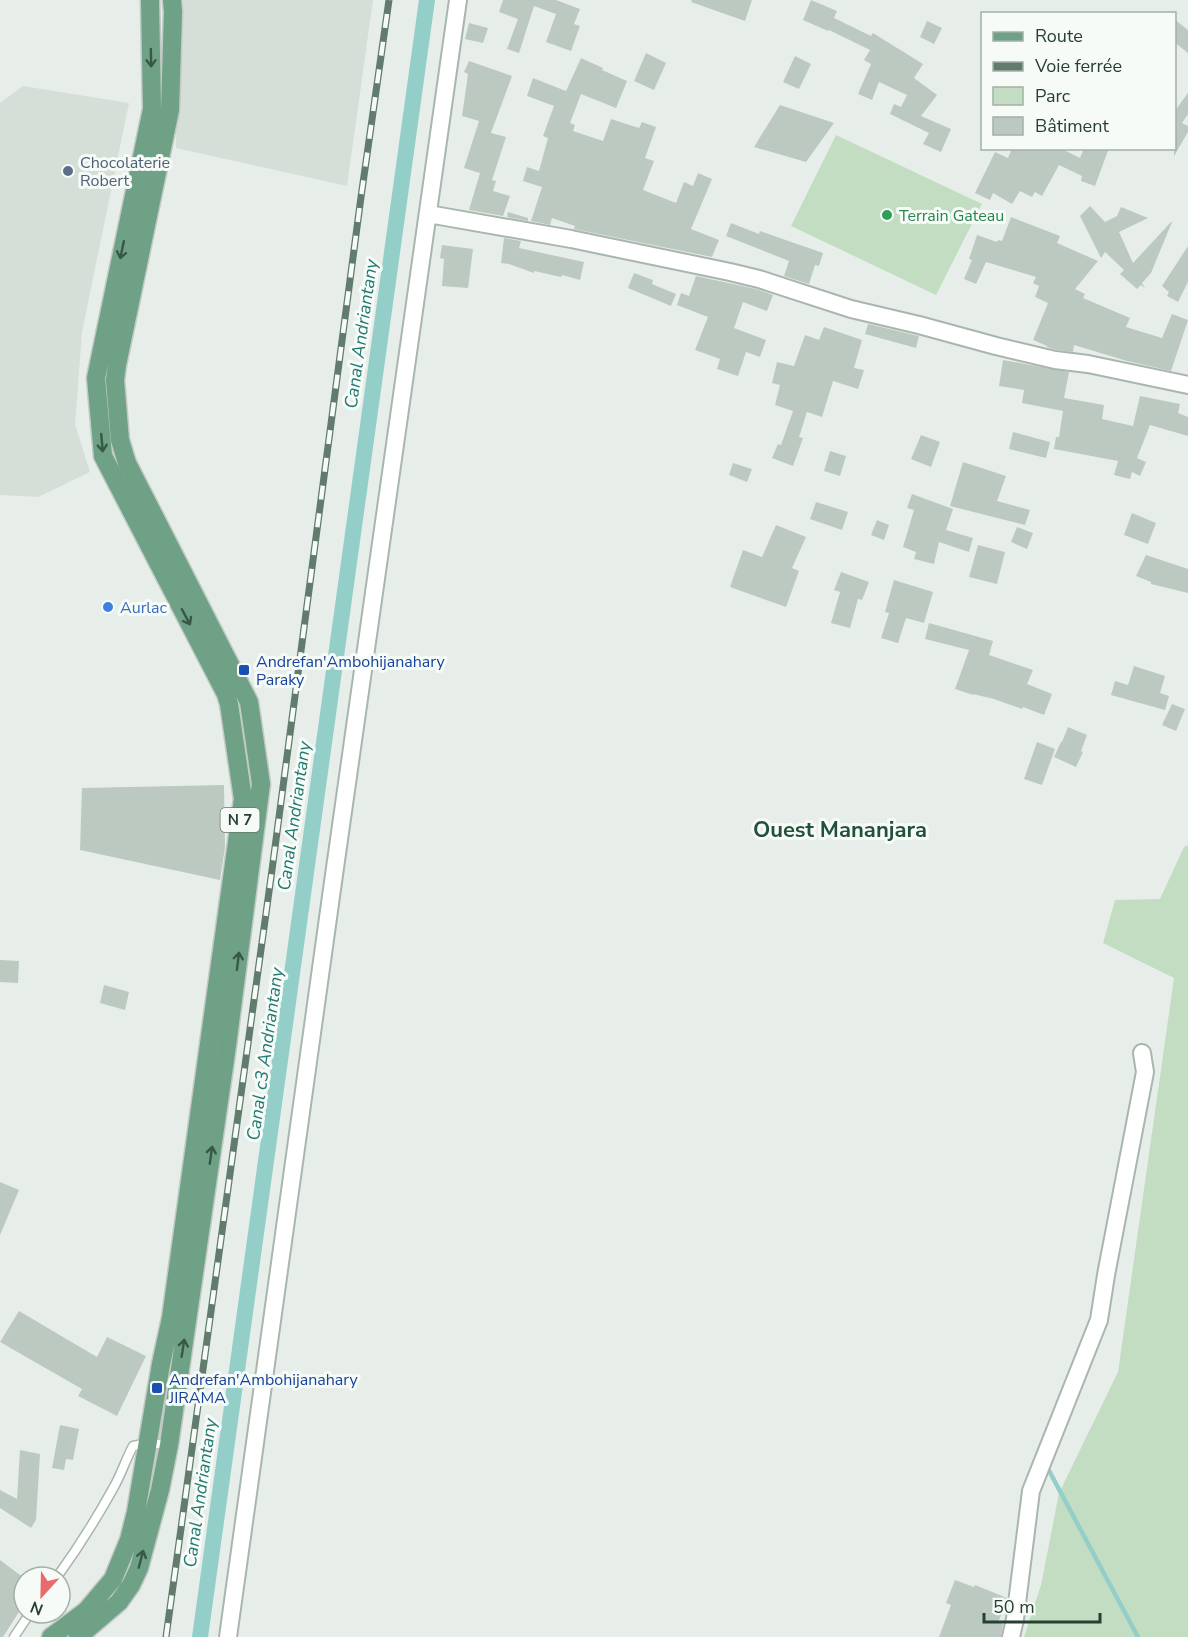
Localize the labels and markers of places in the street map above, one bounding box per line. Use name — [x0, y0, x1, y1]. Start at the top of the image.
place label: Chocolaterie Robert — [80, 152, 170, 192]
marker: Chocolaterie Robert — [61, 164, 75, 178]
place label: Terrain Gateau — [899, 205, 1004, 227]
marker: Terrain Gateau — [880, 208, 894, 222]
place label: Aurlac — [120, 597, 168, 619]
marker: Aurlac — [101, 600, 115, 614]
place label: Andrefan'Ambohijanahary Paraky — [256, 651, 446, 691]
marker: Andrefan'Ambohijanahary Paraky — [237, 663, 251, 677]
place label: Andrefan'Ambohijanahary JIRAMA — [168, 1369, 359, 1409]
marker: Andrefan'Ambohijanahary JIRAMA — [150, 1381, 164, 1395]

